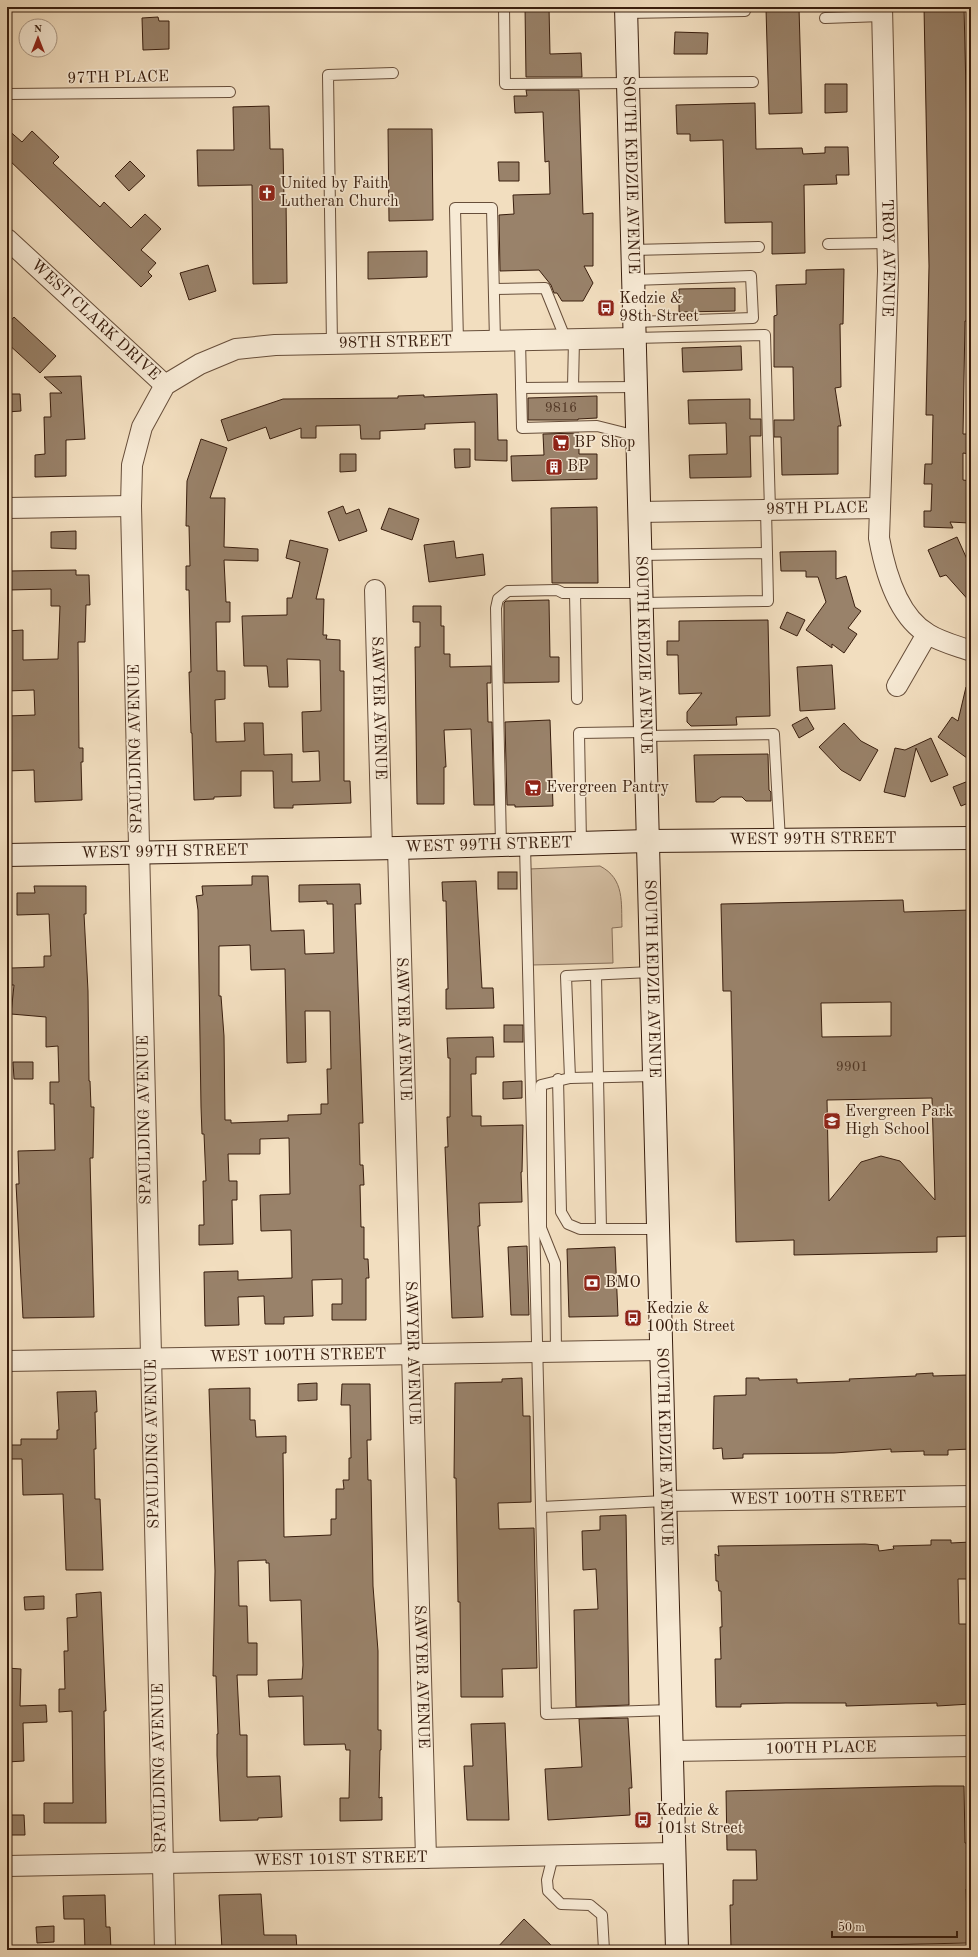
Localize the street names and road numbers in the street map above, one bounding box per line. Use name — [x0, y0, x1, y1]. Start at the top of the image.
street label: 97TH PLACE — [67, 69, 169, 87]
street label: SOUTH KEDZIE AVENUE — [620, 76, 641, 274]
street label: TROY AVENUE — [878, 199, 896, 317]
street label: WEST CLARK DRIVE — [27, 257, 163, 384]
street label: 98TH STREET — [338, 334, 452, 352]
street label: 98TH PLACE — [766, 500, 868, 518]
street label: SOUTH KEDZIE AVENUE — [632, 555, 654, 754]
street label: SAWYER AVENUE — [368, 636, 388, 780]
street label: SPAULDING AVENUE — [127, 664, 145, 834]
street label: WEST 99TH STREET — [729, 831, 897, 848]
street label: WEST 99TH STREET — [405, 835, 573, 856]
street label: WEST 99TH STREET — [81, 843, 249, 862]
street label: SOUTH KEDZIE AVENUE — [641, 879, 662, 1078]
street label: SAWYER AVENUE — [393, 957, 413, 1101]
street label: SPAULDING AVENUE — [136, 1035, 154, 1205]
street label: SAWYER AVENUE — [402, 1281, 422, 1425]
street label: WEST 100TH STREET — [209, 1347, 386, 1366]
street label: SOUTH KEDZIE AVENUE — [653, 1347, 674, 1546]
street label: SPAULDING AVENUE — [144, 1359, 162, 1529]
street label: WEST 100TH STREET — [730, 1489, 906, 1508]
street label: SAWYER AVENUE — [411, 1605, 431, 1749]
street label: SPAULDING AVENUE — [151, 1683, 169, 1853]
street label: 100TH PLACE — [765, 1740, 877, 1757]
street label: WEST 101ST STREET — [254, 1850, 428, 1869]

